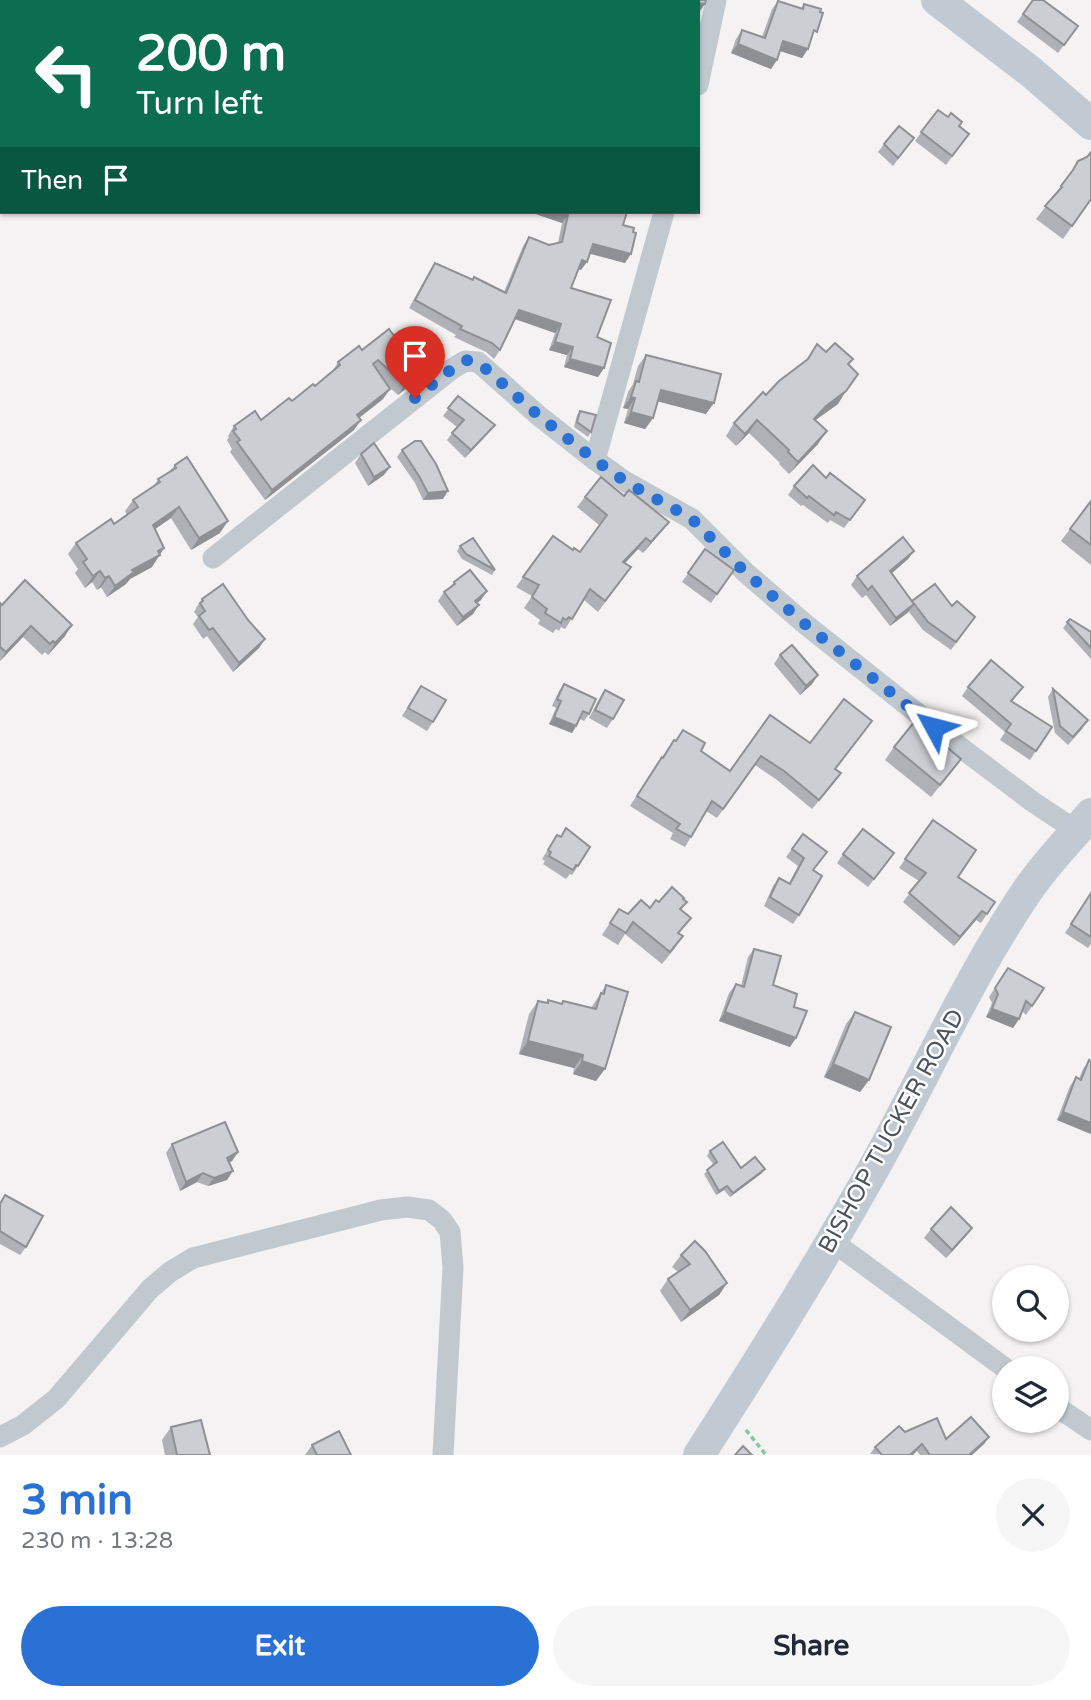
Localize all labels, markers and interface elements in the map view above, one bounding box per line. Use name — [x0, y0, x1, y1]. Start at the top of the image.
text: 200 m — [136, 25, 286, 84]
icon: left — [21, 28, 112, 119]
text: Turn left — [136, 85, 263, 123]
icon: arrive — [97, 161, 135, 199]
text: Then — [21, 165, 83, 196]
pin — [385, 326, 445, 398]
icon: arrive — [396, 337, 434, 375]
position arrow — [897, 690, 971, 764]
street label: BISHOP TUCKER ROAD — [812, 1004, 971, 1258]
map controls — [992, 1265, 1069, 1433]
button: search — [992, 1265, 1069, 1342]
button: layers — [992, 1356, 1069, 1433]
text: 3 min — [21, 1475, 133, 1526]
button: close — [996, 1478, 1070, 1552]
text: 230 m · 13:28 — [21, 1527, 173, 1555]
button: Exit — [21, 1606, 539, 1686]
button: Share — [553, 1606, 1070, 1686]

